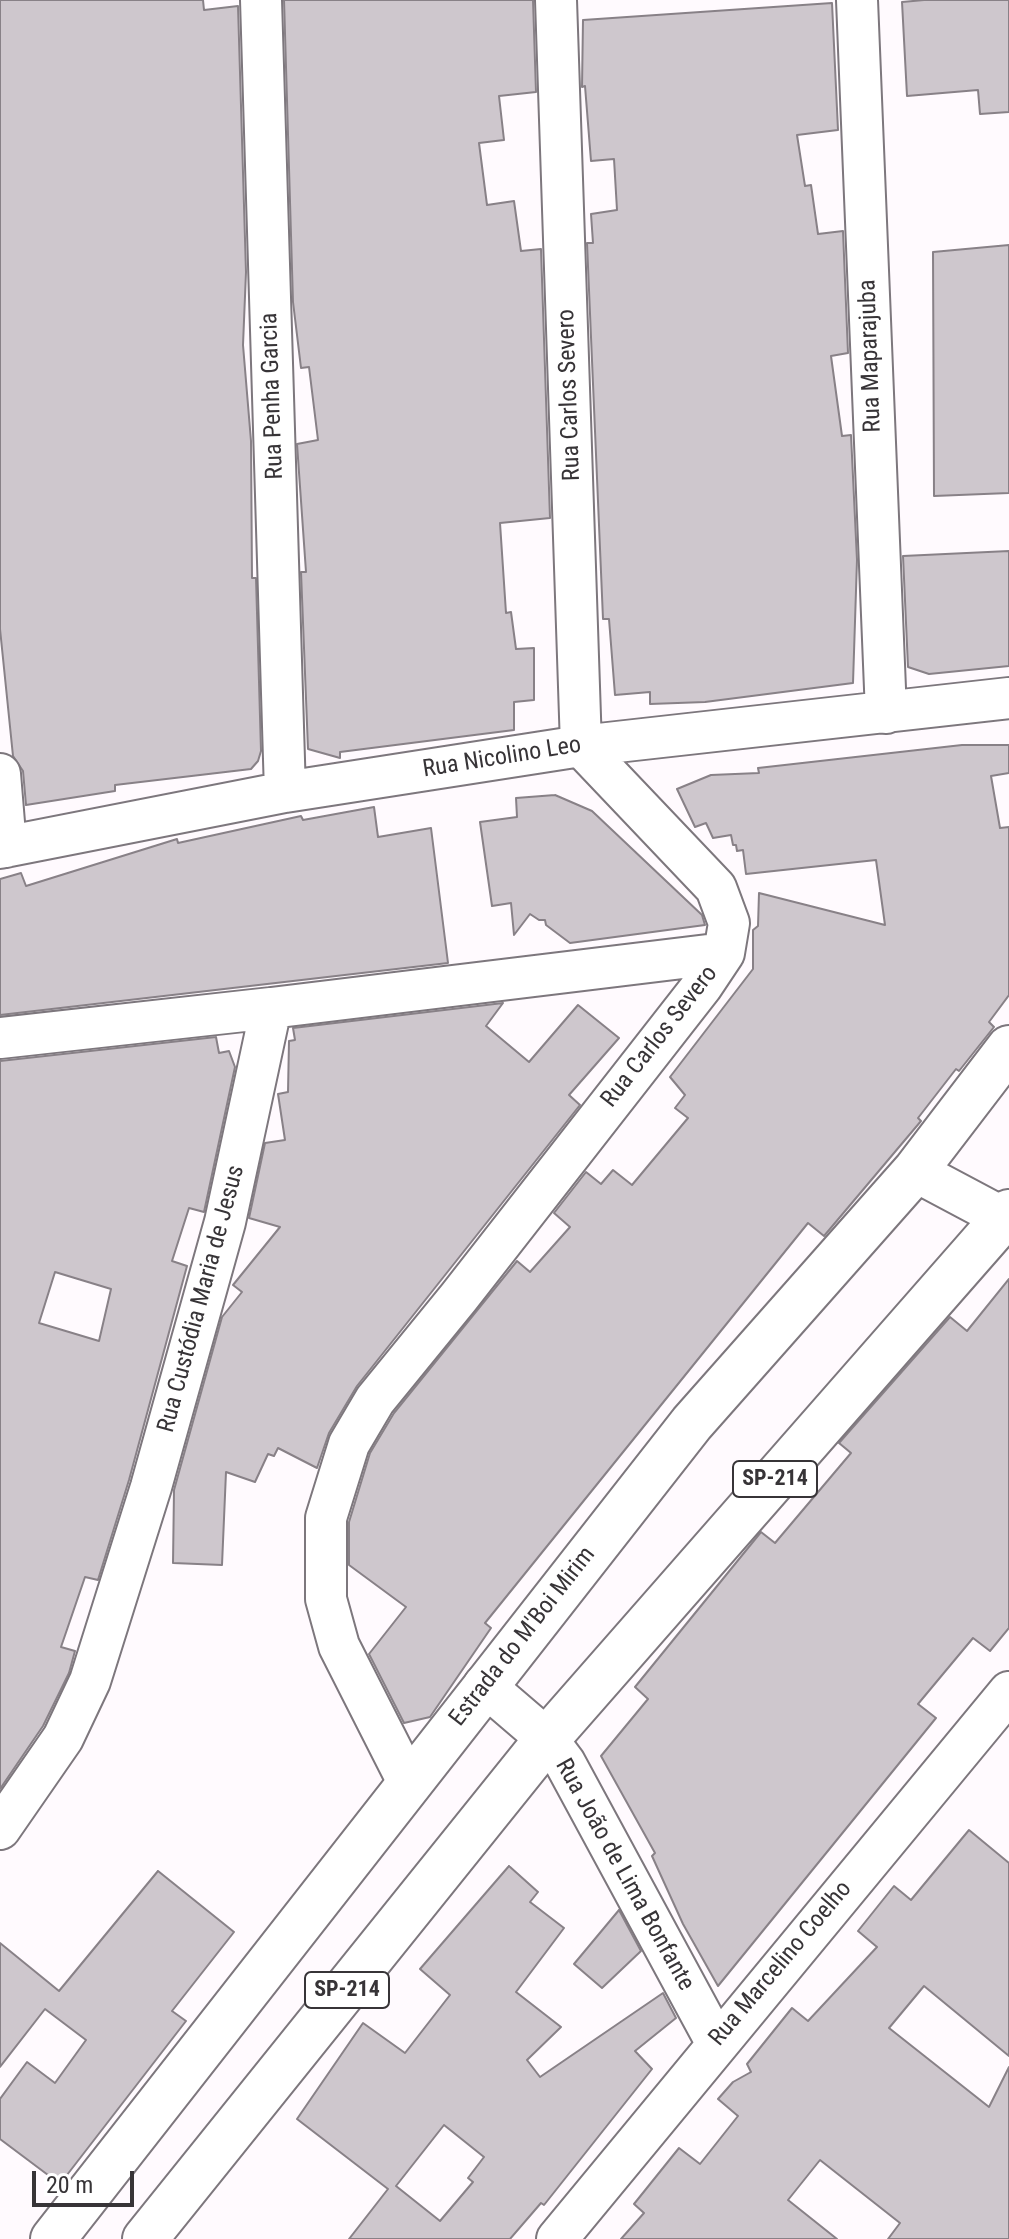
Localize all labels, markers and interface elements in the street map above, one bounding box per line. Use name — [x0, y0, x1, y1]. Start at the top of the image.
street label: Rua Maparajuba — [854, 279, 888, 433]
street label: Rua Carlos Severo — [553, 309, 587, 481]
street label: Rua Penha Garcia — [256, 312, 290, 480]
street label: Rua Nicolino Leo — [421, 731, 583, 785]
street label: Rua Carlos Severo — [596, 960, 724, 1114]
street label: Rua Custódia Maria de Jesus — [152, 1162, 252, 1436]
road number: SP-214 — [733, 1461, 817, 1497]
street label: Estrada do M'Boi Mirim — [444, 1542, 602, 1732]
street label: Rua João de Lima Bonfante — [548, 1754, 700, 1996]
street label: Rua Marcelino Coelho — [704, 1876, 858, 2052]
road number: SP-214 — [305, 1972, 389, 2008]
scale bar — [36, 2155, 138, 2205]
text: 20 m — [46, 2171, 93, 2199]

